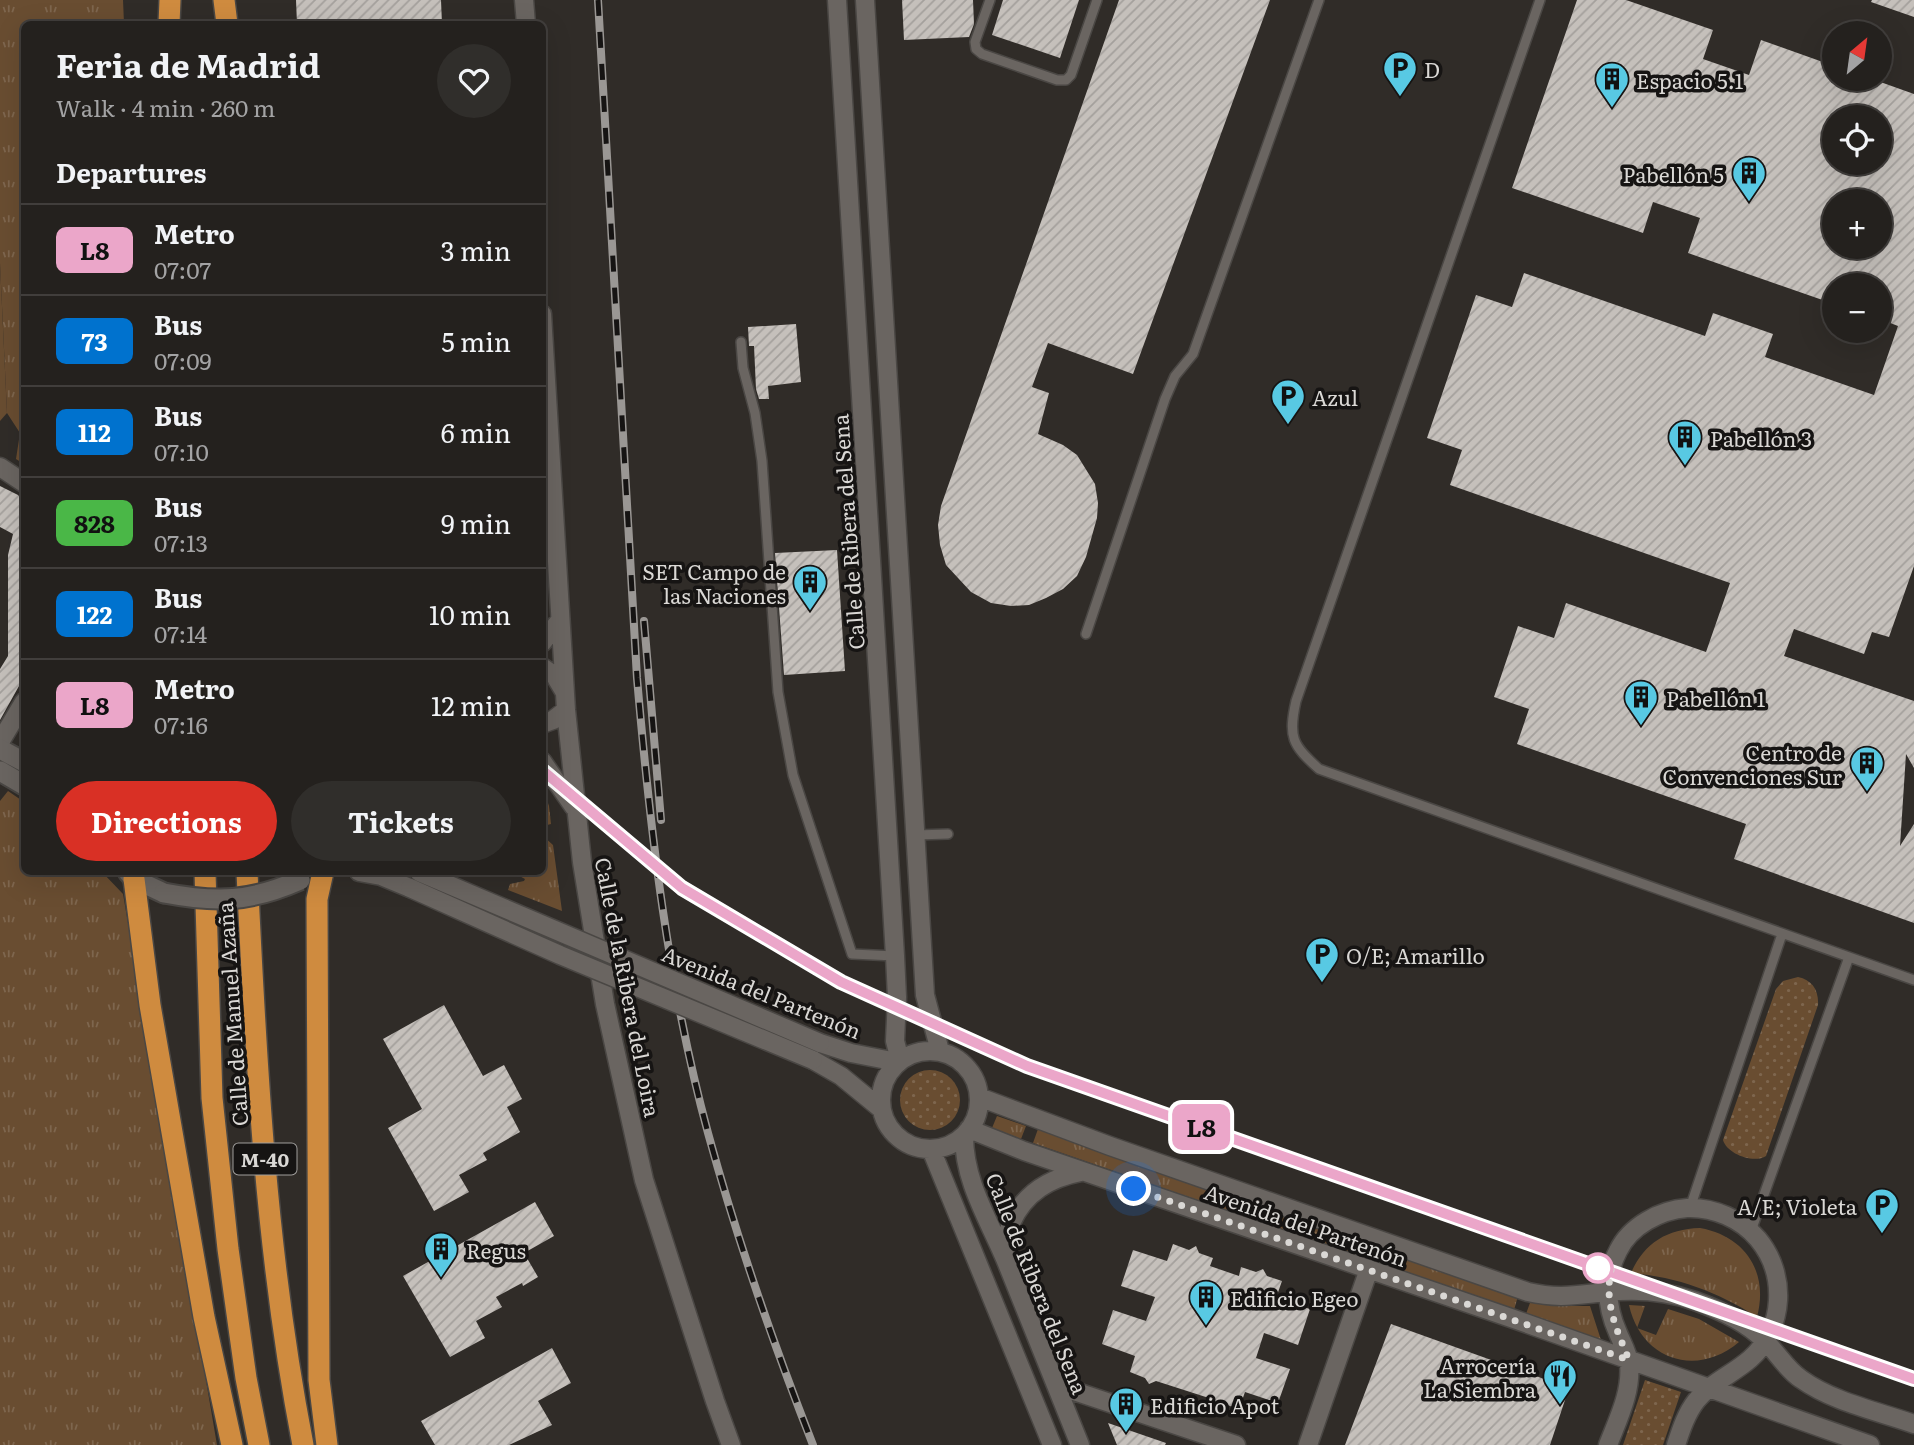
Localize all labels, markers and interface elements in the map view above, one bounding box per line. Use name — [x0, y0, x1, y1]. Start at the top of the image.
north arrow — [1822, 21, 1892, 91]
map controls — [1822, 21, 1892, 343]
text: Feria de Madrid — [56, 39, 321, 88]
button: heart — [437, 44, 511, 118]
parking icon: D — [1381, 49, 1419, 98]
place label: D — [1424, 53, 1440, 84]
building icon: Espacio 5.1 — [1593, 60, 1631, 109]
place label: Espacio 5.1 — [1636, 64, 1744, 95]
text: Walk · 4 min · 260 m — [56, 90, 275, 124]
button: locate — [1822, 105, 1892, 175]
text: Departures — [56, 152, 207, 191]
building icon: Pabellón 5 — [1730, 154, 1768, 203]
place label: Pabellón 5 — [1623, 158, 1724, 189]
button: + — [1822, 189, 1892, 259]
text: Metro — [154, 213, 235, 252]
text: 3 min — [441, 230, 511, 269]
text: L8 — [80, 232, 109, 267]
text: 07:07 — [154, 252, 211, 286]
button: − — [1822, 273, 1892, 343]
text: Bus — [154, 304, 202, 343]
text: 5 min — [442, 321, 511, 360]
text: 73 — [81, 323, 108, 358]
text: 07:09 — [154, 343, 211, 377]
parking icon: Azul — [1269, 377, 1307, 426]
place label: Azul — [1312, 381, 1358, 412]
text: Bus — [154, 395, 202, 434]
text: 6 min — [441, 412, 511, 451]
street label: Calle de Ribera del Sena — [823, 412, 871, 651]
text: 112 — [78, 414, 111, 449]
building icon: Pabellón 3 — [1666, 418, 1704, 467]
place label: Pabellón 3 — [1710, 422, 1812, 453]
text: 07:10 — [154, 434, 209, 468]
text: Bus — [154, 486, 202, 525]
text: 9 min — [441, 503, 511, 542]
text: 828 — [74, 505, 115, 540]
text: 07:13 — [154, 525, 208, 559]
place label: SET Campo de las Naciones — [642, 555, 786, 610]
building icon: SET Campo de las Naciones — [791, 563, 829, 612]
text: Bus — [154, 577, 202, 616]
text: 10 min — [429, 594, 511, 633]
text: 122 — [77, 596, 112, 631]
text: 07:14 — [154, 616, 207, 650]
text: Metro — [154, 668, 235, 707]
building icon: Pabellón 1 — [1622, 678, 1660, 727]
place label: Pabellón 1 — [1666, 682, 1766, 713]
text: 12 min — [431, 685, 511, 724]
text: L8 — [80, 687, 109, 722]
text: 07:16 — [154, 707, 208, 741]
place label: Centro de Convenciones Sur — [1663, 736, 1842, 791]
building icon: Centro de Convenciones Sur — [1848, 744, 1886, 793]
button: Directions — [56, 781, 277, 861]
button: Tickets — [291, 781, 511, 861]
street label: Calle de la Ribera del Loira — [589, 854, 670, 1120]
street label: Calle de Manuel Azaña — [208, 900, 254, 1127]
parking icon: O/E; Amarillo — [1303, 935, 1341, 984]
street label: Avenida del Partenón — [658, 937, 866, 1045]
place label: O/E; Amarillo — [1346, 939, 1485, 970]
line badge: L8 — [1170, 1104, 1232, 1150]
text: L8 — [1186, 1109, 1216, 1144]
road number: M-40 — [233, 1144, 296, 1175]
street label: Calle de Ribera del Sena — [979, 1168, 1097, 1399]
your location — [1116, 1171, 1151, 1206]
street label: Avenida del Partenón — [1201, 1175, 1412, 1273]
parking icon: A/E; Violeta — [1863, 1186, 1901, 1235]
place label: A/E; Violeta — [1737, 1190, 1858, 1221]
building icon: Regus — [422, 1230, 460, 1279]
place label: Regus — [466, 1234, 526, 1265]
unlabelled marker — [1583, 1253, 1613, 1283]
building icon: Edificio Egeo — [1187, 1278, 1225, 1327]
place label: Edificio Egeo — [1230, 1282, 1359, 1313]
place label: Arrocería La Siembra — [1423, 1349, 1537, 1404]
restaurant icon: Arrocería La Siembra — [1541, 1357, 1579, 1406]
building icon: Edificio Apot — [1107, 1385, 1145, 1434]
place label: Edificio Apot — [1150, 1389, 1280, 1420]

